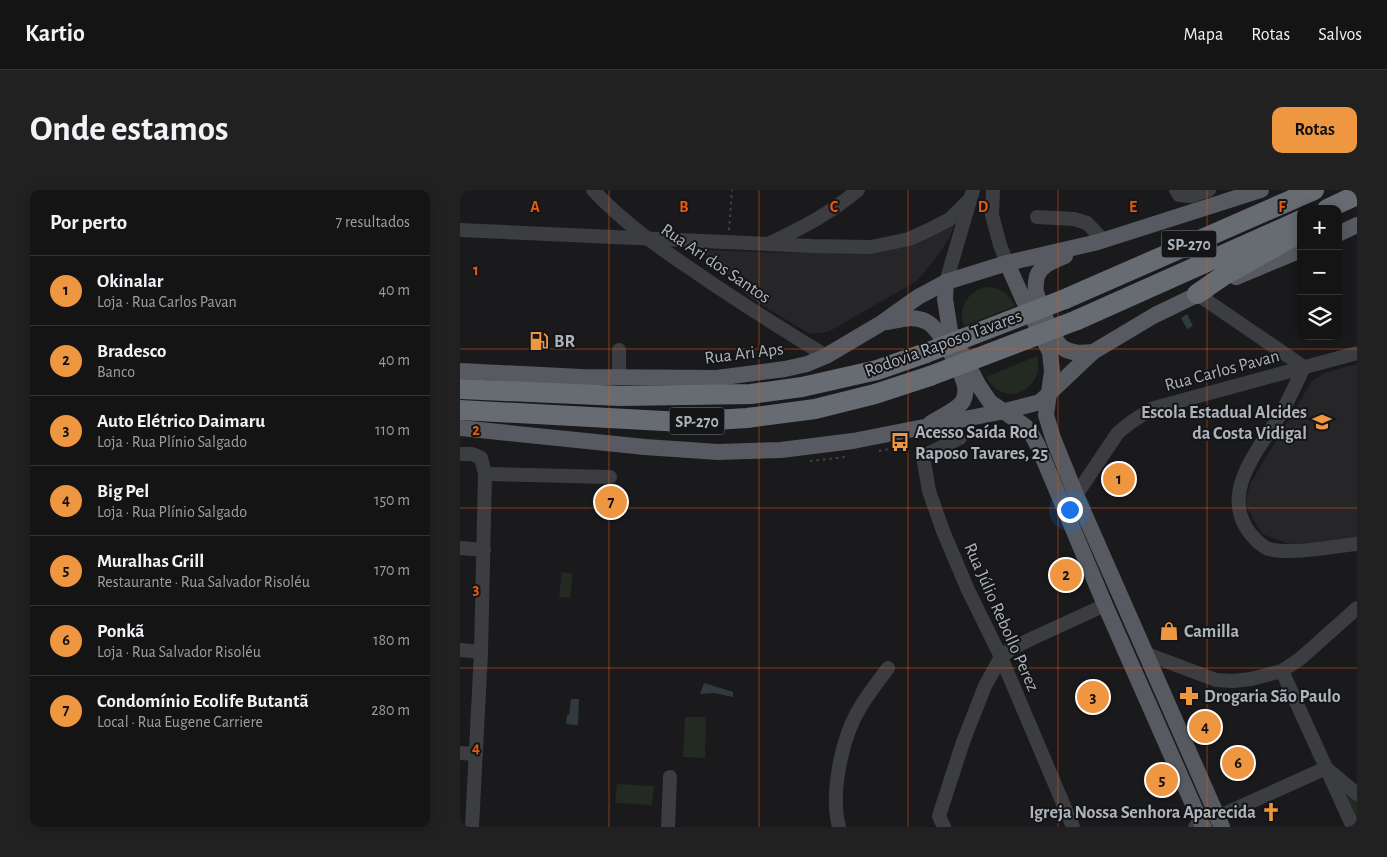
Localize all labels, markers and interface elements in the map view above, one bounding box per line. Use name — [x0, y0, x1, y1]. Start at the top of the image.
text: Kartio — [25, 22, 85, 46]
text: Mapa — [1184, 26, 1223, 44]
text: Rotas — [1251, 26, 1290, 44]
text: Salvos — [1318, 26, 1362, 44]
button: Rotas — [1272, 107, 1357, 153]
text: Onde estamos — [30, 112, 229, 147]
text: A — [530, 199, 540, 215]
text: B — [679, 199, 689, 215]
text: C — [830, 199, 839, 215]
text: D — [978, 199, 989, 215]
text: E — [1129, 199, 1137, 215]
text: F — [1278, 199, 1286, 215]
map controls — [1297, 205, 1342, 340]
button: + — [1297, 205, 1342, 250]
text: Por perto — [50, 212, 127, 233]
text: 7 resultados — [336, 214, 410, 230]
street label: Rua Ari dos Santos — [657, 221, 773, 307]
road number: SP-270 — [1162, 231, 1216, 258]
button: − — [1297, 250, 1342, 295]
text: 1 — [473, 262, 479, 278]
text: Okinalar — [97, 272, 163, 291]
text: 1 — [63, 282, 69, 298]
text: 40 m — [378, 282, 410, 298]
text: Loja · Rua Carlos Pavan — [97, 294, 237, 310]
button: layers — [1297, 295, 1342, 340]
street label: Rodovia Raposo Tavares — [862, 307, 1024, 381]
fuel station icon: BR — [528, 330, 550, 352]
place label: BR — [554, 333, 575, 351]
street label: Rua Ari Aps — [704, 340, 785, 368]
text: Bradesco — [97, 342, 166, 361]
street label: Rua Carlos Pavan — [1163, 347, 1282, 395]
text: 2 — [62, 352, 70, 368]
text: 40 m — [378, 352, 410, 368]
text: Banco — [97, 364, 135, 380]
place label: Escola Estadual Alcides da Costa Vidigal — [1141, 404, 1307, 443]
road number: SP-270 — [670, 408, 724, 435]
school or university icon: Escola Estadual Alcides da Costa Vidigal — [1311, 411, 1333, 433]
text: Auto Elétrico Daimaru — [97, 412, 265, 431]
text: 3 — [63, 422, 69, 438]
text: 110 m — [375, 422, 410, 438]
text: 2 — [472, 422, 480, 438]
place label: Acesso Saída Rod Raposo Tavares, 25 — [915, 424, 1048, 463]
bus stop icon: Acesso Saída Rod Raposo Tavares, 25 — [889, 431, 911, 453]
text: Loja · Rua Plínio Salgado — [97, 434, 247, 450]
pin: 1 — [1103, 460, 1135, 498]
text: Big Pel — [97, 482, 149, 501]
pin: 7 — [595, 483, 627, 521]
text: 4 — [62, 492, 70, 508]
text: 150 m — [374, 492, 410, 508]
your location — [1057, 497, 1083, 523]
text: Loja · Rua Plínio Salgado — [97, 504, 247, 520]
street label: Rua Júlio Rebollo Perez — [960, 541, 1042, 694]
text: Muralhas Grill — [97, 552, 204, 571]
pin: 2 — [1050, 556, 1082, 594]
text: 5 — [63, 562, 69, 578]
text: 170 m — [374, 562, 410, 578]
text: Restaurante · Rua Salvador Risoléu — [97, 574, 310, 590]
text: 3 — [473, 581, 480, 597]
shop icon: Camilla — [1158, 620, 1180, 642]
text: Ponkã — [97, 622, 144, 641]
place label: Camilla — [1184, 623, 1240, 641]
text: 6 — [62, 632, 70, 648]
text: 180 m — [373, 632, 410, 648]
text: Loja · Rua Salvador Risoléu — [97, 644, 261, 660]
pin: 3 — [1077, 678, 1109, 716]
pharmacy icon: Drogaria São Paulo — [1178, 685, 1200, 707]
place label: Drogaria São Paulo — [1204, 688, 1341, 706]
text: Condomínio Ecolife Butantã — [97, 692, 309, 711]
text: 7 — [63, 702, 69, 718]
text: 280 m — [371, 702, 410, 718]
pin: 4 — [1189, 708, 1221, 746]
text: Local · Rua Eugene Carriere — [97, 714, 263, 730]
text: 4 — [472, 740, 480, 756]
pin: 6 — [1222, 744, 1254, 782]
pin: 5 — [1146, 761, 1178, 799]
church icon: Igreja Nossa Senhora Aparecida — [1260, 801, 1282, 823]
place label: Igreja Nossa Senhora Aparecida — [1029, 804, 1256, 822]

